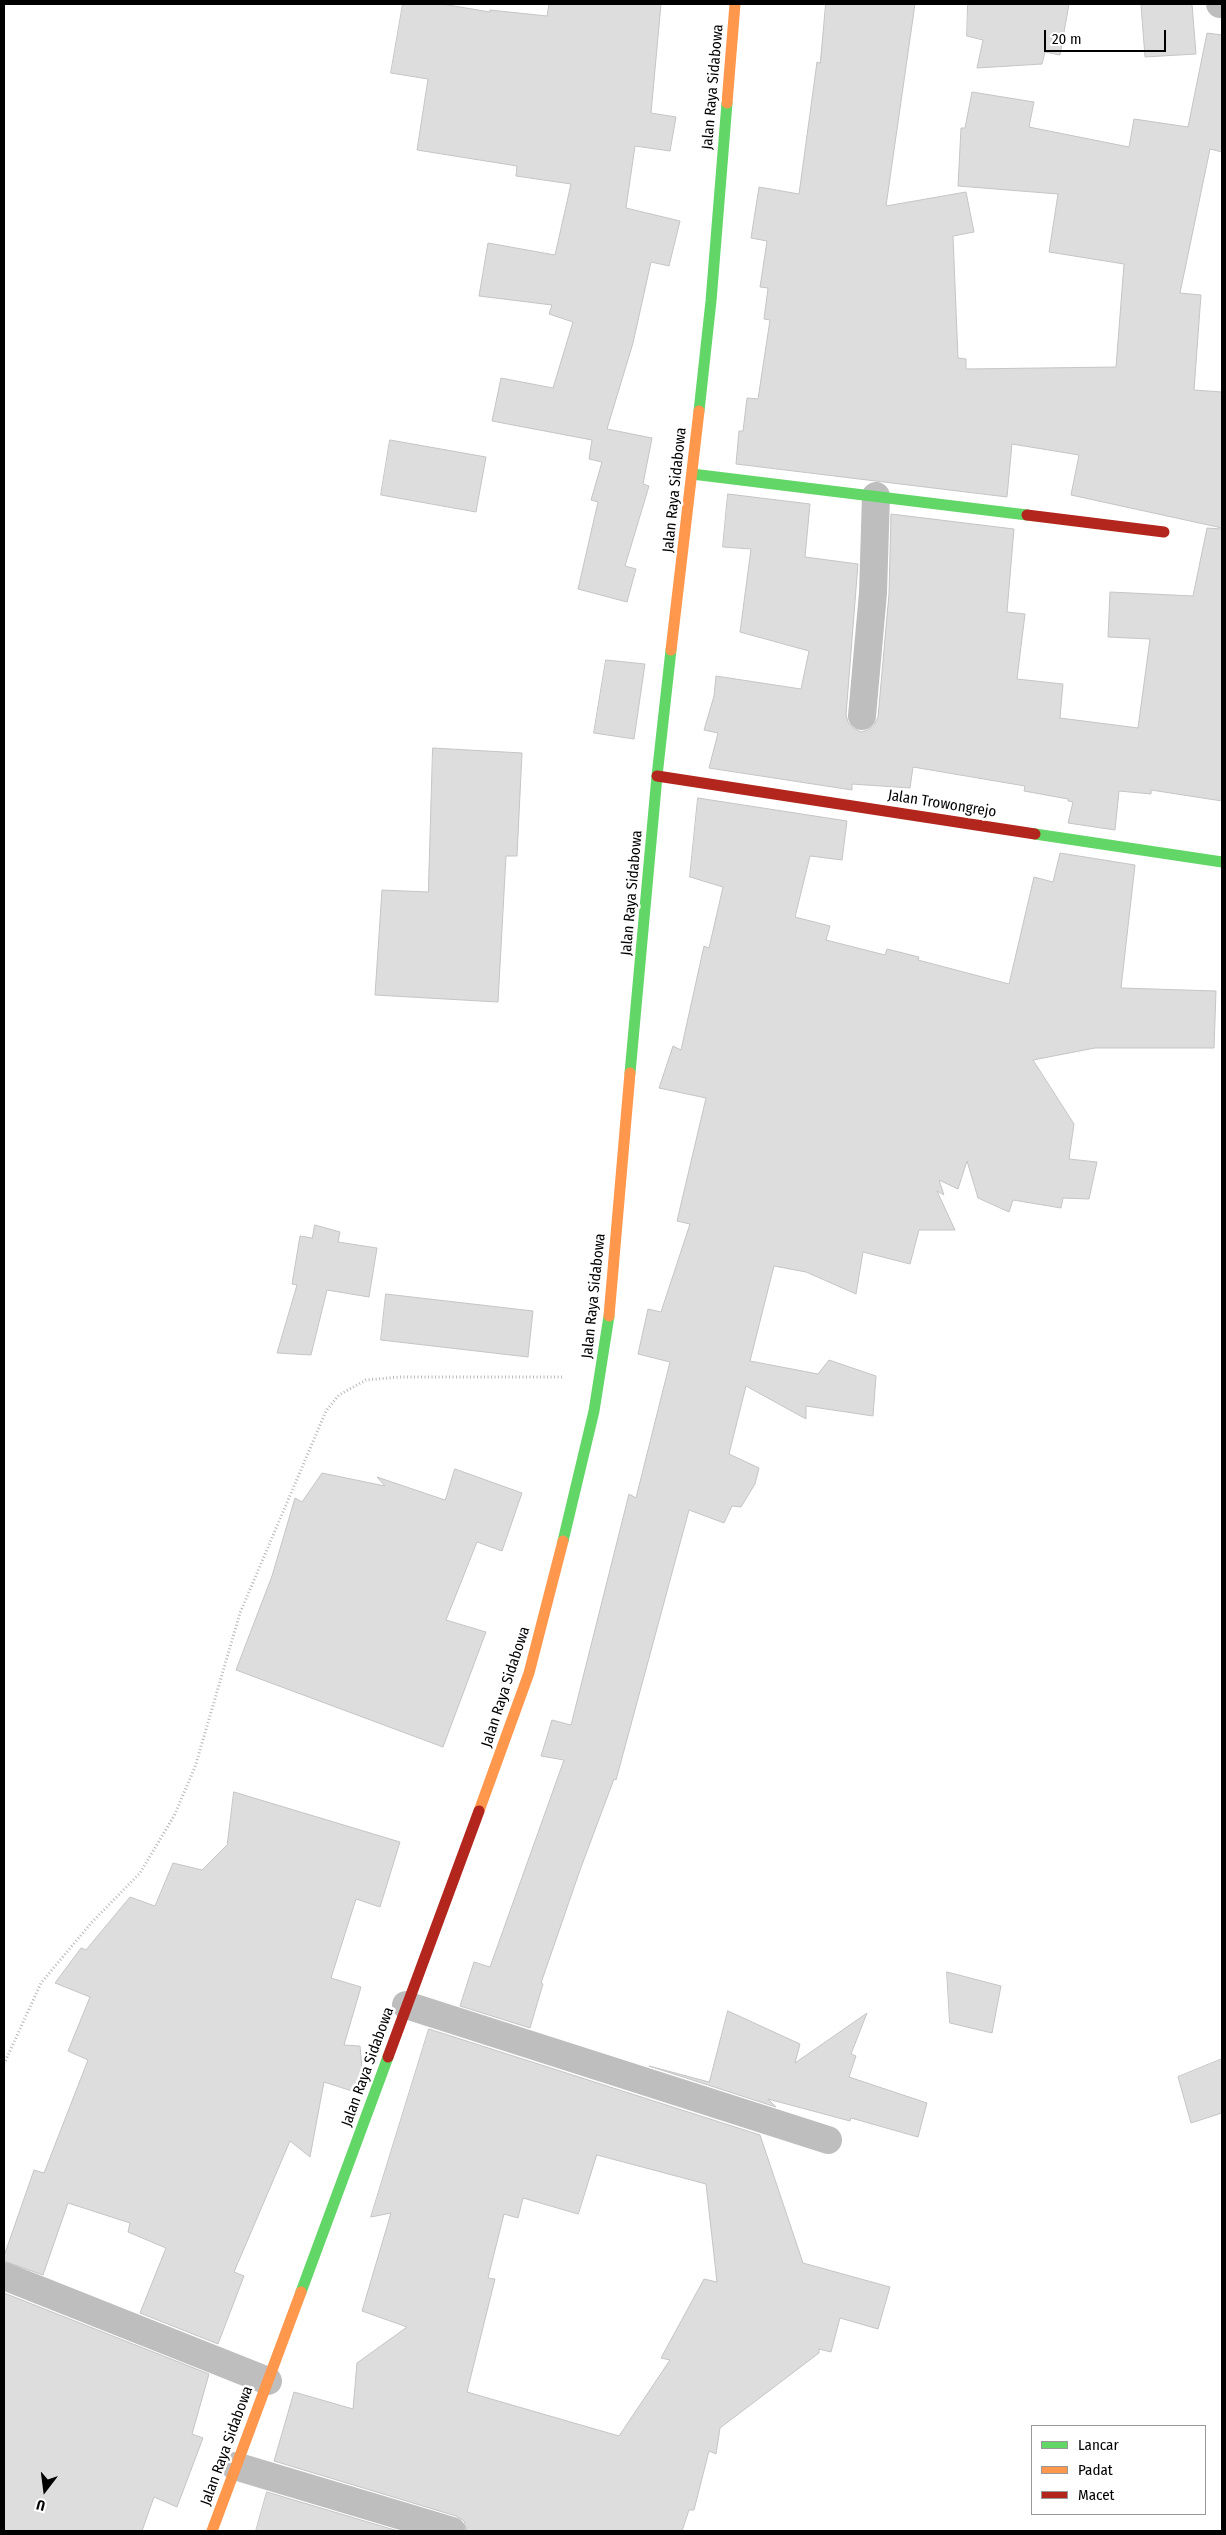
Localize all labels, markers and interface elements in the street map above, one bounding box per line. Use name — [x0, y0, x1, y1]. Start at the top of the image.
scale bar — [1046, 20, 1168, 52]
street label: Jalan Raya Sidabowa — [699, 23, 727, 151]
text: 20 m — [1052, 30, 1082, 48]
street label: Jalan Raya Sidabowa — [659, 426, 691, 554]
street label: Jalan Trowongrejo — [886, 787, 998, 821]
street label: Jalan Raya Sidabowa — [618, 829, 646, 957]
street label: Jalan Raya Sidabowa — [578, 1232, 610, 1360]
street label: Jalan Raya Sidabowa — [478, 1624, 534, 1750]
street label: Jalan Raya Sidabowa — [338, 2005, 398, 2129]
street label: Jalan Raya Sidabowa — [197, 2384, 257, 2508]
legend — [1031, 2425, 1206, 2515]
text: Lancar — [1078, 2436, 1119, 2454]
text: Padat — [1078, 2461, 1113, 2479]
north arrow — [20, 2465, 70, 2515]
text: Macet — [1078, 2486, 1114, 2504]
text: U — [35, 2496, 47, 2514]

